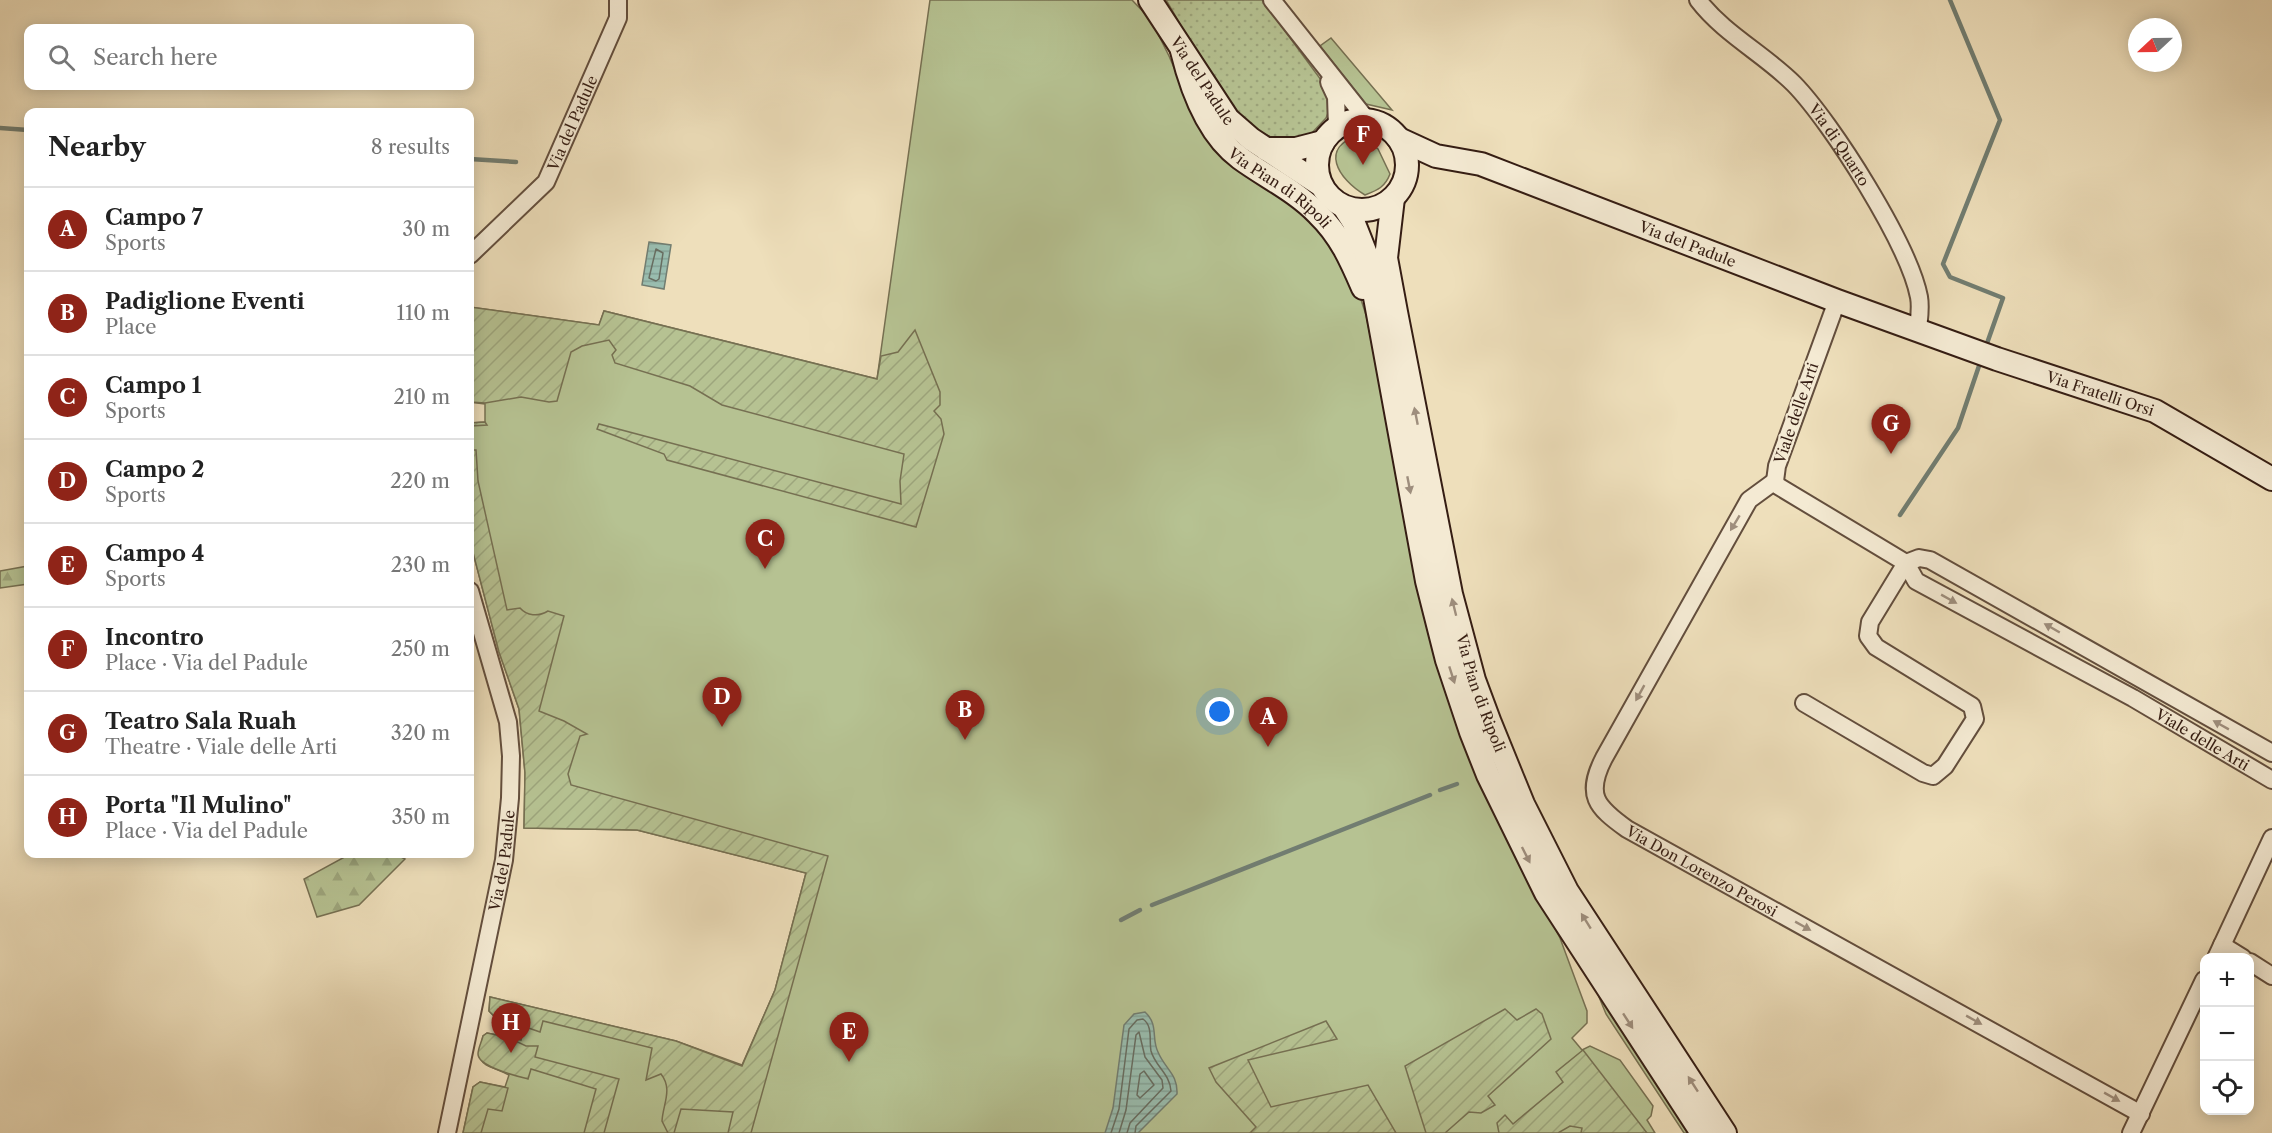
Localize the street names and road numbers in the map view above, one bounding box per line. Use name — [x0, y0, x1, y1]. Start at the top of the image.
street label: Via del Padule — [1166, 32, 1238, 129]
street label: Via del Padule — [542, 72, 601, 174]
street label: Via di Quarto — [1804, 99, 1874, 189]
street label: Via Pian di Ripoli — [1224, 143, 1336, 232]
street label: Via del Padule — [1636, 216, 1739, 271]
street label: Viale delle Arti — [1769, 360, 1822, 467]
street label: Via Fratelli Orsi — [2043, 366, 2157, 420]
street label: Via Pian di Ripoli — [1452, 631, 1510, 755]
street label: Viale delle Arti — [2151, 704, 2254, 774]
street label: Via del Padule — [484, 809, 518, 914]
street label: Via Don Lorenzo Perosi — [1622, 821, 1781, 920]

